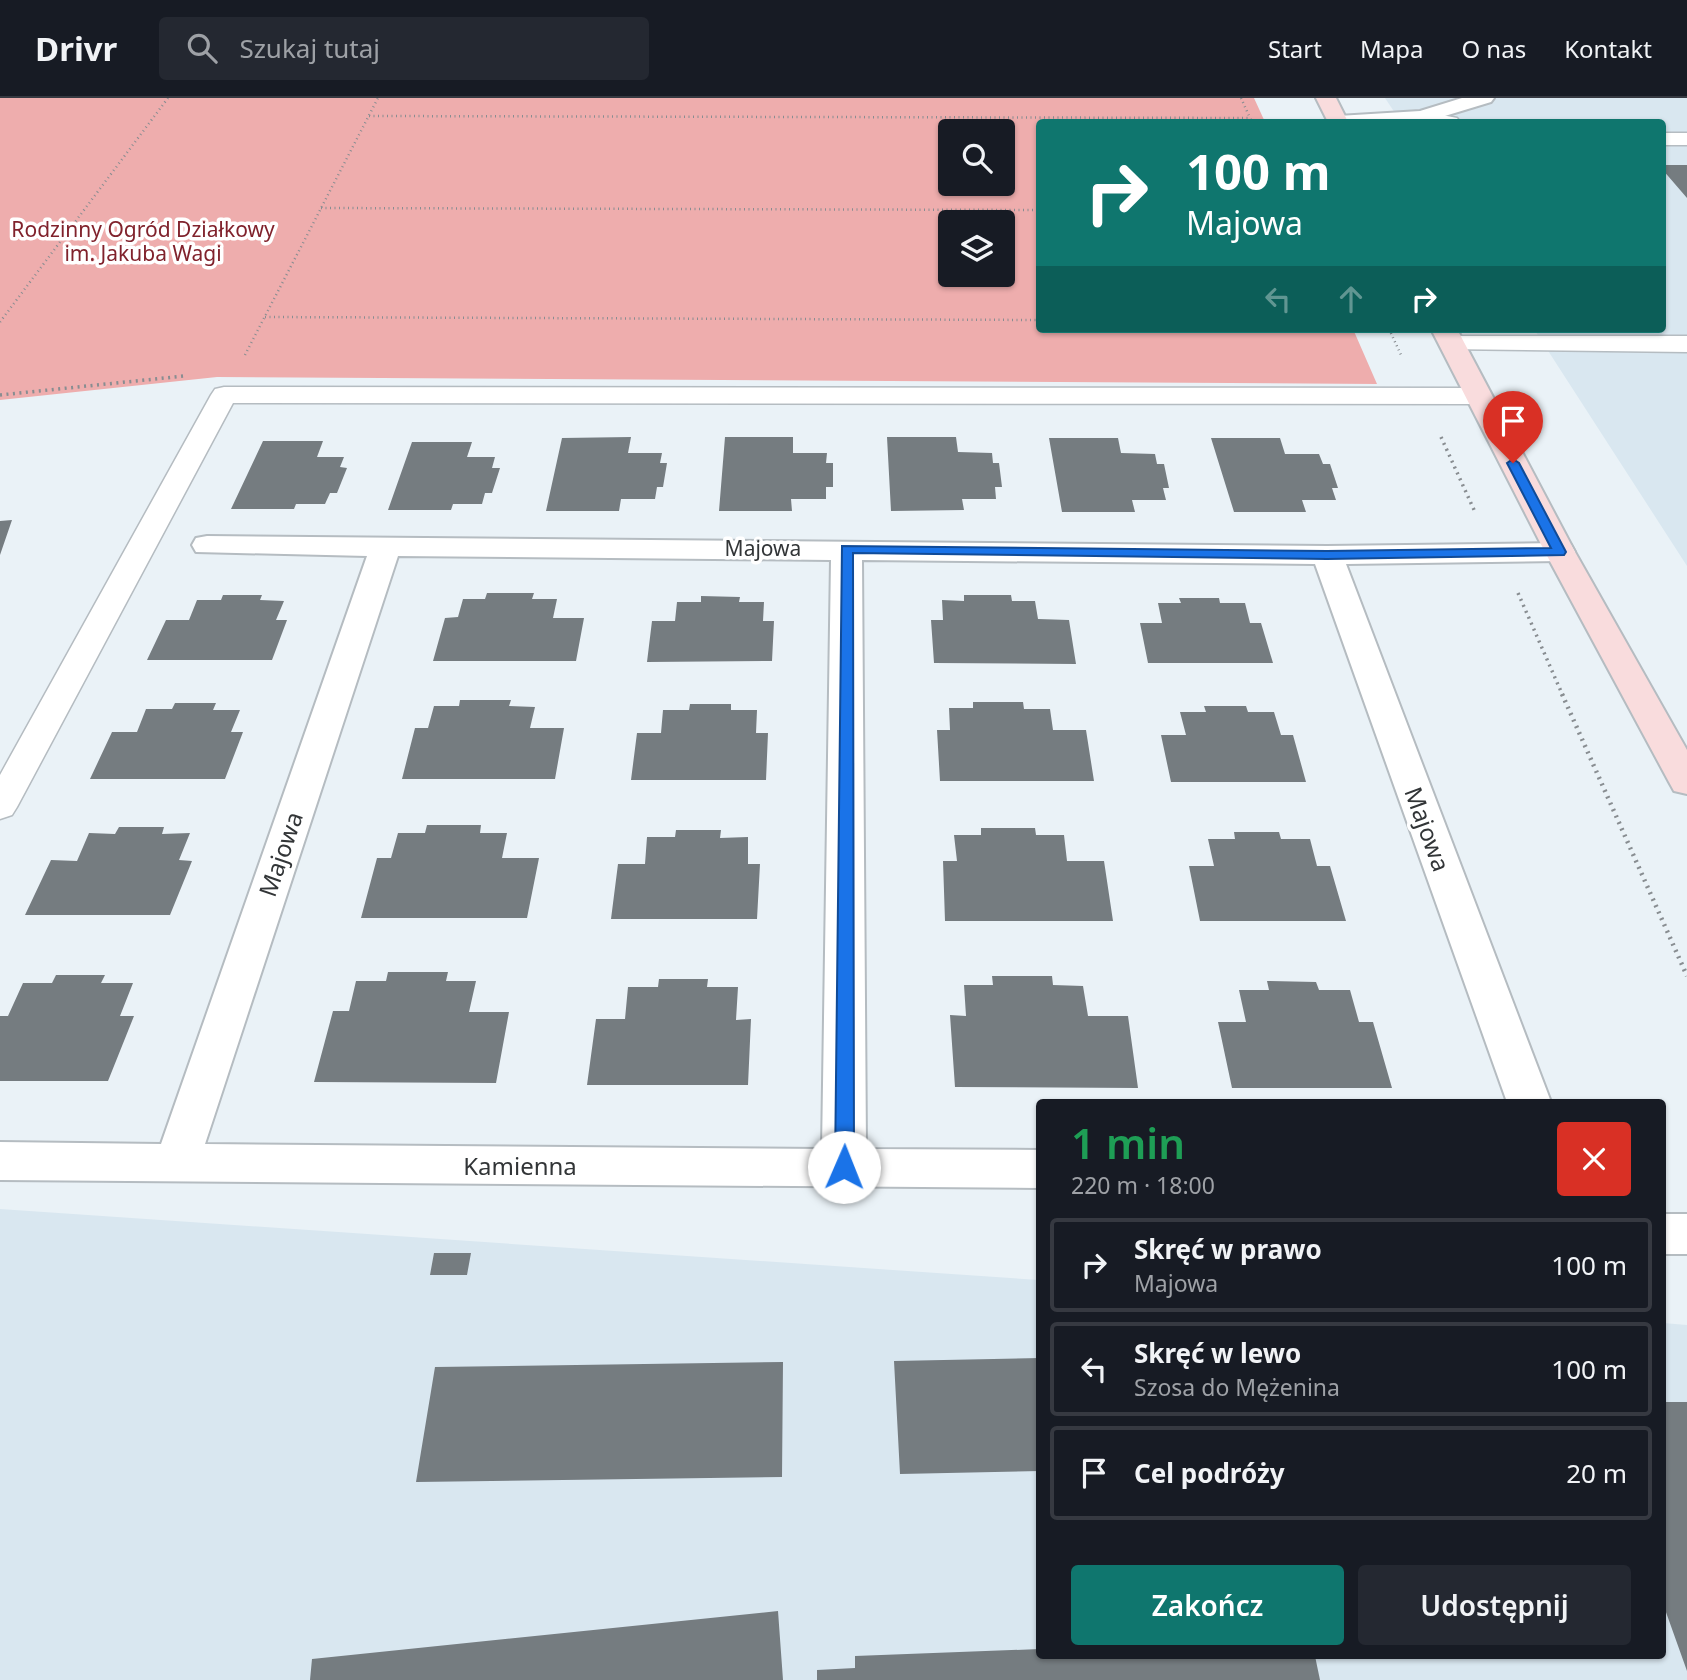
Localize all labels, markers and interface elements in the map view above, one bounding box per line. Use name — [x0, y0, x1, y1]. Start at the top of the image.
search box — [159, 17, 649, 80]
text: Drivr — [35, 26, 117, 71]
icon: search — [183, 29, 221, 67]
text: Szukaj tutaj — [239, 30, 380, 66]
text: Start — [1268, 32, 1322, 65]
text: Mapa — [1360, 32, 1423, 65]
text: O nas — [1461, 32, 1526, 65]
text: Kontakt — [1564, 32, 1652, 65]
map controls — [938, 119, 1015, 287]
button: search — [938, 119, 1015, 196]
text: 100 m — [1186, 138, 1331, 204]
icon: right — [1071, 147, 1162, 238]
text: Majowa — [1186, 201, 1303, 244]
button: layers — [938, 210, 1015, 287]
park label: Rodzinny Ogród Działkowy im. Jakuba Wagi — [11, 215, 275, 267]
icon: left — [1259, 280, 1297, 318]
icon: ahead — [1332, 280, 1370, 318]
icon: right — [1405, 280, 1443, 318]
pin — [1483, 391, 1543, 463]
icon: arrive — [1494, 402, 1532, 440]
street label: Majowa — [725, 534, 801, 562]
street label: Majowa — [1397, 782, 1459, 876]
street label: Majowa — [250, 807, 310, 901]
text: 1 min — [1071, 1114, 1185, 1171]
button: close — [1557, 1122, 1631, 1196]
position arrow — [807, 1130, 881, 1204]
street label: Kamienna — [463, 1149, 577, 1182]
text: 220 m · 18:00 — [1071, 1169, 1215, 1201]
text: Skręć w prawo — [1134, 1231, 1322, 1267]
icon: right — [1075, 1246, 1113, 1284]
text: 100 m — [1551, 1247, 1627, 1283]
text: Majowa — [1134, 1267, 1218, 1299]
text: Skręć w lewo — [1134, 1335, 1301, 1371]
icon: left — [1075, 1350, 1113, 1388]
text: 100 m — [1551, 1351, 1627, 1387]
text: Szosa do Mężenina — [1134, 1371, 1340, 1403]
icon: arrive — [1075, 1454, 1113, 1492]
text: Cel podróży — [1134, 1455, 1285, 1491]
text: 20 m — [1566, 1455, 1627, 1491]
button: Zakończ — [1071, 1565, 1344, 1645]
button: Udostępnij — [1358, 1565, 1631, 1645]

